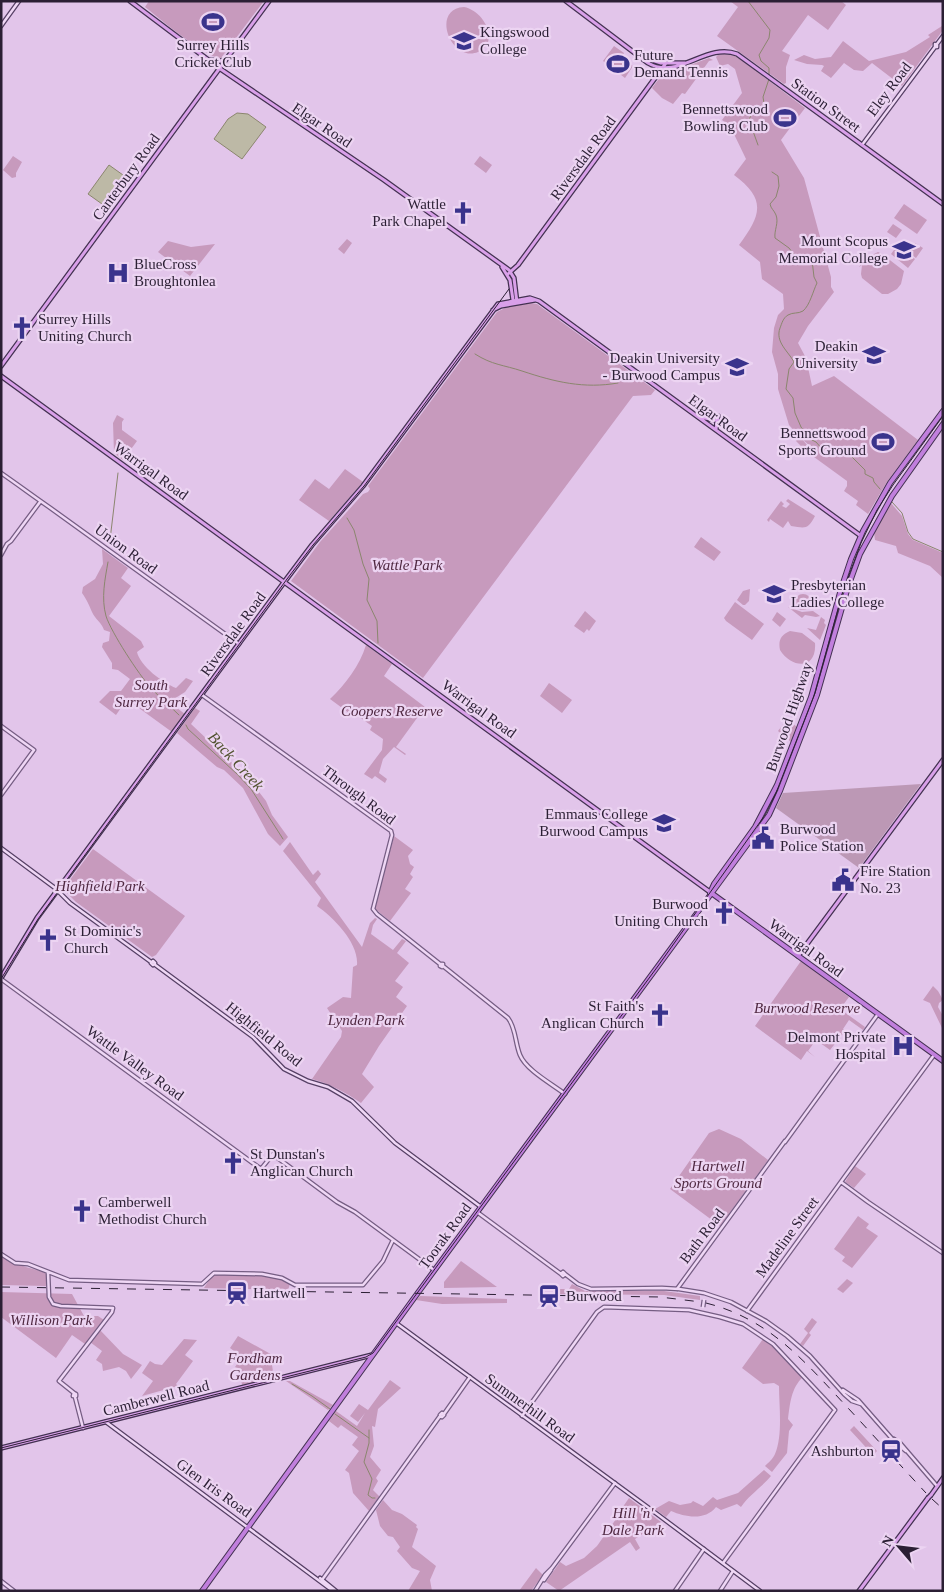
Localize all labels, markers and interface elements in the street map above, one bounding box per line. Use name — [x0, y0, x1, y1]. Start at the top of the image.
sports icon: Surrey Hills Cricket Club — [200, 9, 226, 35]
place label: Kingswood College — [480, 24, 550, 57]
school or university icon: Kingswood College — [451, 28, 477, 54]
place label: Surrey Hills Cricket Club — [174, 37, 252, 70]
place label: Future Demand Tennis — [634, 47, 728, 80]
sports icon: Future Demand Tennis — [605, 51, 631, 77]
street label: Eley Road — [864, 59, 915, 119]
street label: Station Street — [788, 75, 864, 136]
street label: Elgar Road — [289, 99, 355, 151]
place label: Bennettswood Bowling Club — [682, 101, 768, 134]
sports icon: Bennettswood Bowling Club — [772, 105, 798, 131]
street label: Riversdale Road — [547, 113, 619, 203]
street label: Canterbury Road — [89, 130, 163, 223]
place label: Wattle Park Chapel — [372, 196, 446, 229]
church icon: Wattle Park Chapel — [450, 200, 476, 226]
place label: Mount Scopus Memorial College — [778, 233, 888, 266]
school or university icon: Mount Scopus Memorial College — [891, 237, 917, 263]
place label: BlueCross Broughtonlea — [134, 256, 216, 289]
hospital icon: BlueCross Broughtonlea — [105, 260, 131, 286]
place label: Surrey Hills Uniting Church — [38, 311, 132, 344]
church icon: Surrey Hills Uniting Church — [9, 315, 35, 341]
place label: Deakin University — [795, 338, 858, 371]
school or university icon: Deakin University — [861, 342, 887, 368]
place label: Deakin University - Burwood Campus — [603, 350, 721, 383]
school or university icon: Deakin University - Burwood Campus — [724, 354, 750, 380]
street label: Elgar Road — [686, 392, 751, 445]
place label: Bennettswood Sports Ground — [778, 425, 866, 458]
sports icon: Bennettswood Sports Ground — [870, 429, 896, 455]
street label: Warrigal Road — [111, 439, 192, 503]
street label: Union Road — [92, 521, 161, 577]
park label: Wattle Park — [372, 557, 443, 573]
place label: Presbyterian Ladies' College — [791, 577, 884, 610]
school or university icon: Presbyterian Ladies' College — [761, 581, 787, 607]
street label: Riversdale Road — [197, 589, 269, 679]
street label: Burwood Highway — [763, 660, 815, 774]
park label: South Surrey Park — [115, 677, 188, 710]
street label: Warrigal Road — [439, 677, 520, 741]
park label: Coopers Reserve — [341, 703, 443, 719]
water label: Back Creek — [205, 728, 268, 794]
street label: Through Road — [319, 762, 399, 828]
place label: Emmaus College Burwood Campus — [539, 806, 648, 839]
school or university icon: Emmaus College Burwood Campus — [651, 810, 677, 836]
place label: Burwood Police Station — [780, 821, 864, 854]
public building icon: Burwood Police Station — [750, 825, 776, 851]
place label: Fire Station No. 23 — [860, 863, 931, 896]
public building icon: Fire Station No. 23 — [830, 867, 856, 893]
park label: Highfield Park — [54, 878, 145, 894]
place label: Burwood Uniting Church — [614, 896, 708, 929]
church icon: Burwood Uniting Church — [711, 900, 737, 926]
street label: Warrigal Road — [766, 916, 847, 980]
place label: St Dominic's Church — [64, 923, 141, 956]
church icon: St Dominic's Church — [35, 927, 61, 953]
place label: St Faith's Anglican Church — [541, 998, 645, 1031]
street label: Highfield Road — [223, 999, 306, 1070]
park label: Burwood Reserve — [754, 1000, 860, 1016]
church icon: St Faith's Anglican Church — [647, 1002, 673, 1028]
park label: Lynden Park — [327, 1012, 405, 1028]
street label: Wattle Valley Road — [83, 1022, 187, 1104]
place label: Delmont Private Hospital — [787, 1029, 886, 1062]
hospital icon: Delmont Private Hospital — [890, 1033, 916, 1059]
place label: St Dunstan's Anglican Church — [250, 1146, 353, 1179]
church icon: St Dunstan's Anglican Church — [220, 1150, 246, 1176]
park label: Hartwell Sports Ground — [674, 1158, 763, 1191]
street label: Madeline Street — [752, 1193, 822, 1280]
place label: Camberwell Methodist Church — [98, 1194, 207, 1227]
church icon: Camberwell Methodist Church — [69, 1198, 95, 1224]
street label: Toorak Road — [416, 1199, 475, 1272]
street label: Bath Road — [676, 1205, 728, 1266]
station icon: Hartwell — [224, 1280, 250, 1306]
station icon: Burwood — [536, 1283, 562, 1309]
place label: Hartwell — [253, 1285, 305, 1301]
place label: Burwood — [566, 1288, 622, 1304]
park label: Willison Park — [10, 1312, 92, 1328]
park label: Fordham Gardens — [226, 1350, 283, 1383]
street label: Summerhill Road — [482, 1370, 578, 1446]
street label: Camberwell Road — [101, 1377, 211, 1419]
station icon: Ashburton — [878, 1438, 904, 1464]
place label: Ashburton — [811, 1443, 874, 1459]
street label: Glen Iris Road — [174, 1456, 255, 1521]
park label: Hill 'n' Dale Park — [601, 1505, 664, 1538]
north arrow — [874, 1522, 924, 1572]
text: N — [879, 1533, 897, 1549]

